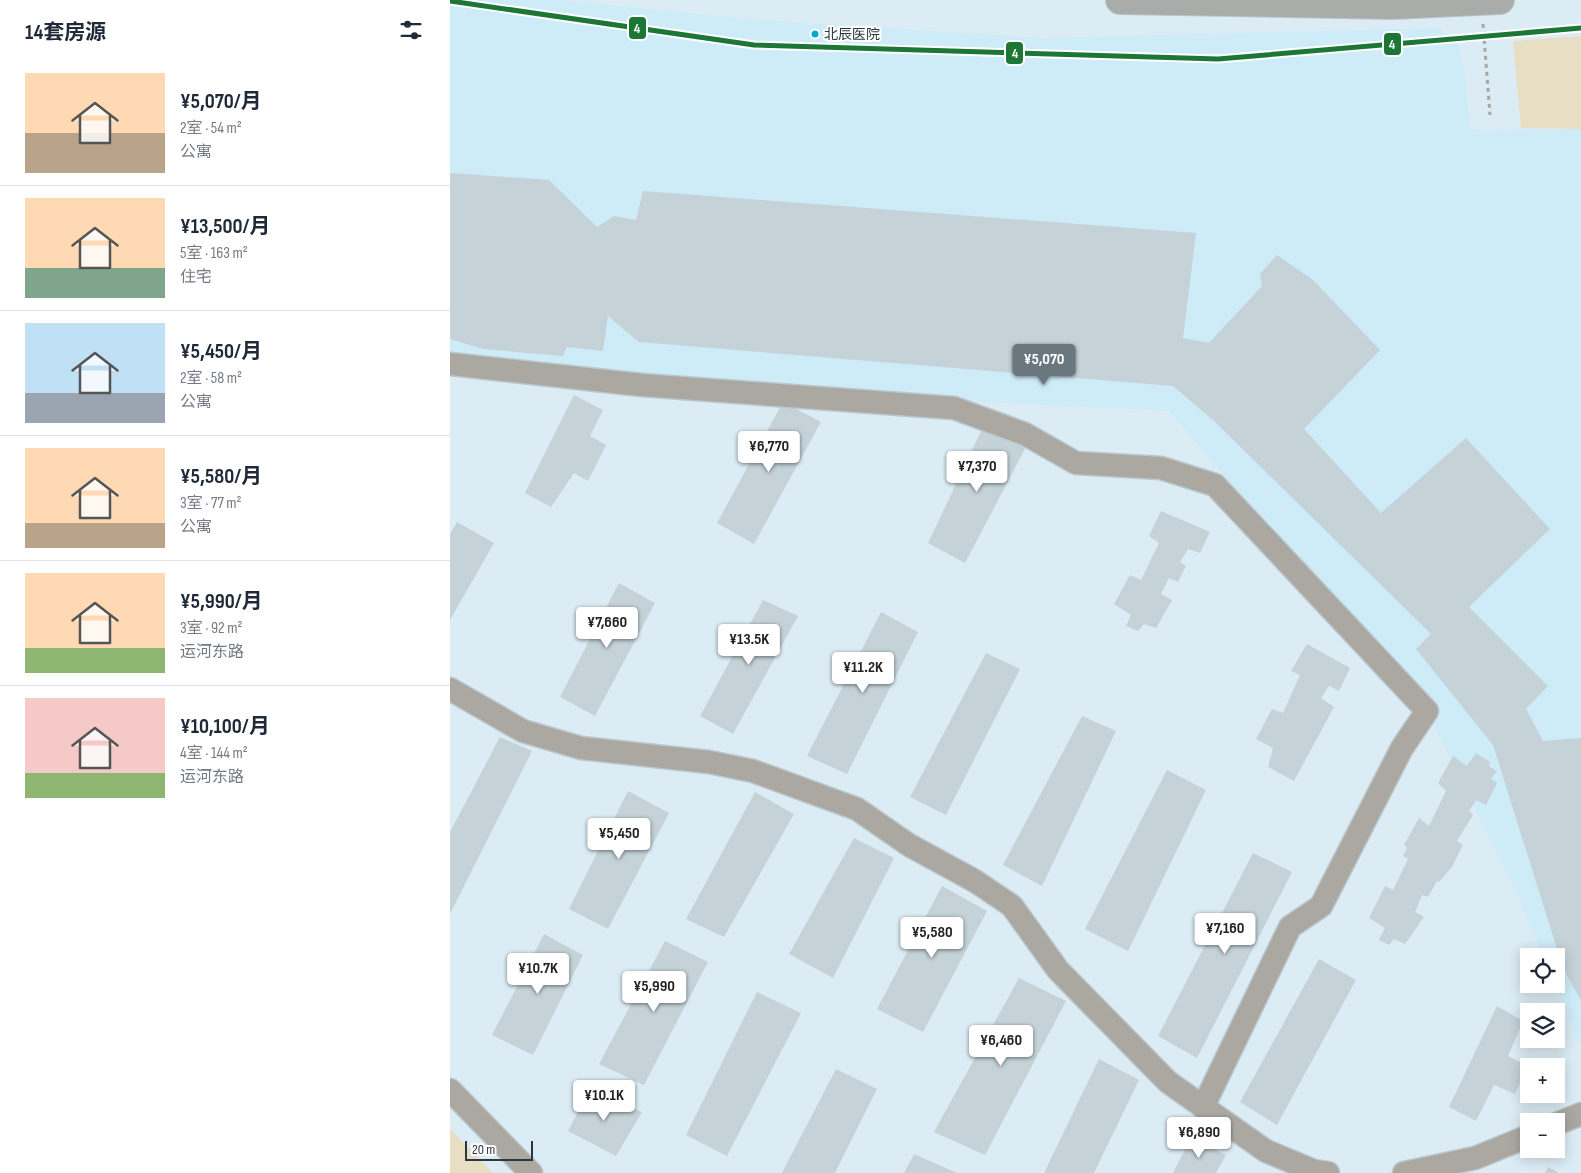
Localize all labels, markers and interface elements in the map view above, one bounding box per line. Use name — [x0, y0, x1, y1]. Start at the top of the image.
icon: filters — [397, 16, 425, 44]
line badge: 4 — [628, 16, 647, 40]
text: 14套房源 — [25, 20, 106, 45]
text: 4 — [634, 20, 641, 37]
place label: 北辰医院 — [824, 26, 880, 43]
marker: 北辰医院 — [810, 29, 820, 39]
line badge: 4 — [1383, 32, 1402, 56]
text: 4 — [1389, 36, 1396, 53]
line badge: 4 — [1005, 41, 1024, 65]
text: 4 — [1012, 45, 1019, 62]
text: ¥5,070/月 — [180, 89, 262, 114]
icon: home — [65, 93, 125, 153]
text: 2室 · 54 m² — [180, 119, 242, 138]
text: 公寓 — [180, 143, 212, 162]
text: ¥13,500/月 — [180, 214, 270, 239]
icon: home — [65, 218, 125, 278]
text: 5室 · 163 m² — [180, 244, 248, 263]
text: 住宅 — [180, 268, 212, 287]
text: ¥5,450/月 — [180, 339, 262, 364]
icon: home — [65, 343, 125, 403]
pin: ¥5,070 — [1003, 344, 1085, 386]
text: ¥5,070 — [1024, 350, 1064, 369]
text: 2室 · 58 m² — [180, 369, 242, 388]
text: 公寓 — [180, 393, 212, 412]
pin: ¥6,770 — [728, 430, 810, 473]
text: ¥6,770 — [749, 437, 789, 456]
pin: ¥7,370 — [936, 450, 1018, 493]
text: ¥7,370 — [957, 457, 997, 476]
text: ¥5,580/月 — [180, 464, 262, 489]
icon: home — [65, 468, 125, 528]
text: 3室 · 77 m² — [180, 494, 242, 513]
text: 公寓 — [180, 518, 212, 537]
text: ¥5,990/月 — [180, 589, 263, 614]
icon: home — [65, 593, 125, 653]
pin: ¥7,660 — [566, 606, 648, 649]
text: ¥7,660 — [587, 613, 627, 632]
text: 3室 · 92 m² — [180, 619, 242, 638]
pin: ¥13.5K — [708, 624, 790, 666]
text: ¥13.5K — [729, 630, 769, 649]
text: 运河东路 — [180, 643, 244, 662]
pin: ¥11.2K — [822, 652, 904, 694]
text: ¥11.2K — [843, 658, 883, 677]
text: ¥10,100/月 — [180, 714, 270, 739]
icon: home — [65, 718, 125, 778]
text: 4室 · 144 m² — [180, 744, 248, 763]
text: 运河东路 — [180, 768, 244, 787]
pin: ¥5,450 — [578, 818, 660, 860]
text: ¥5,450 — [598, 824, 640, 843]
pin: ¥7,160 — [1184, 912, 1266, 955]
pin: ¥5,580 — [891, 916, 973, 959]
text: ¥7,160 — [1206, 919, 1244, 938]
text: ¥5,580 — [911, 923, 953, 942]
map controls — [1520, 948, 1565, 1158]
button: locate — [1520, 948, 1565, 993]
pin: ¥10.7K — [497, 952, 579, 995]
text: ¥10.7K — [518, 959, 558, 978]
pin: ¥5,990 — [613, 970, 695, 1013]
text: ¥5,990 — [633, 977, 675, 996]
button: layers — [1520, 1003, 1565, 1048]
pin: ¥6,460 — [960, 1024, 1042, 1067]
text: ¥6,460 — [980, 1031, 1022, 1050]
button: + — [1520, 1058, 1565, 1103]
pin: ¥10.1K — [563, 1080, 645, 1122]
text: ¥10.1K — [584, 1086, 624, 1105]
button: − — [1520, 1113, 1565, 1158]
pin: ¥6,890 — [1158, 1116, 1240, 1159]
text: ¥6,890 — [1178, 1123, 1220, 1142]
scale bar — [465, 1138, 532, 1161]
text: 20 m — [472, 1141, 495, 1158]

